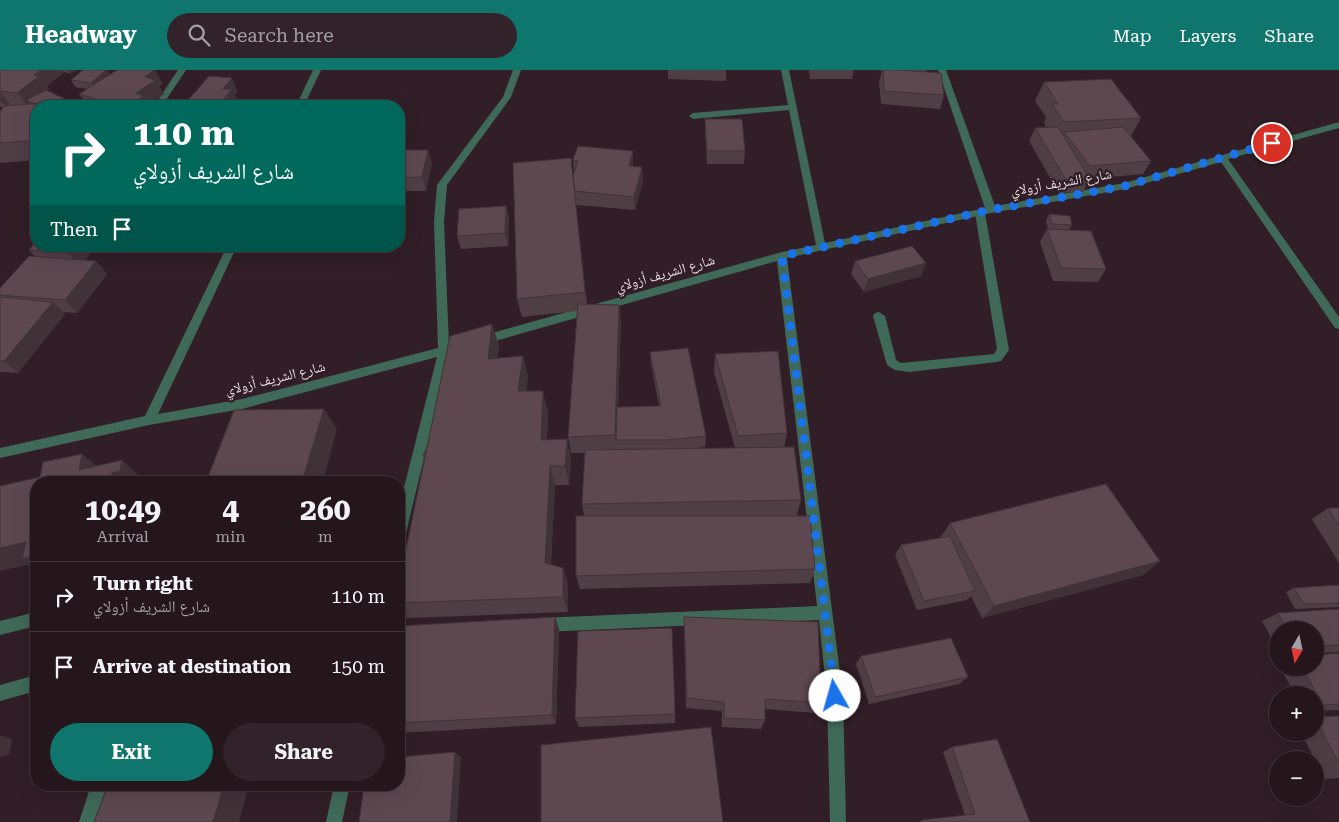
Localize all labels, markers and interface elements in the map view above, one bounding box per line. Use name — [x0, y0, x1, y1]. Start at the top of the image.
search box — [167, 13, 517, 58]
text: Headway — [25, 21, 137, 49]
icon: search — [185, 21, 213, 49]
text: Search here — [225, 24, 334, 47]
text: Map — [1113, 25, 1152, 46]
text: Layers — [1180, 25, 1236, 46]
text: Share — [1264, 25, 1314, 46]
text: 110 m — [133, 113, 234, 154]
icon: right — [50, 120, 115, 185]
pin — [1251, 122, 1293, 164]
icon: arrive — [1258, 129, 1286, 157]
text: شارع الشريف أزولاي — [133, 159, 294, 184]
street label: شارع الشريف أزولاي — [1009, 165, 1113, 202]
icon: arrive — [108, 215, 136, 243]
text: Then — [50, 218, 98, 241]
street label: شارع الشريف أزولاي — [614, 251, 717, 298]
street label: شارع الشريف أزولاي — [223, 358, 327, 402]
text: 10:49 — [84, 492, 161, 527]
text: 4 — [222, 492, 239, 527]
text: 260 — [300, 492, 350, 527]
text: Arrival — [97, 527, 149, 546]
text: min — [216, 527, 246, 546]
text: m — [318, 527, 333, 546]
text: Turn right — [93, 572, 193, 595]
icon: right — [50, 583, 78, 611]
text: 110 m — [331, 585, 385, 608]
text: شارع الشريف أزولاي — [93, 597, 210, 616]
north arrow — [1269, 621, 1324, 676]
map controls — [1269, 621, 1324, 806]
icon: arrive — [50, 653, 78, 681]
text: Arrive at destination — [93, 655, 291, 678]
text: 150 m — [331, 655, 385, 678]
position arrow — [808, 669, 860, 721]
button: + — [1269, 686, 1324, 741]
button: Exit — [50, 723, 213, 781]
button: Share — [223, 723, 385, 781]
button: − — [1269, 751, 1324, 806]

